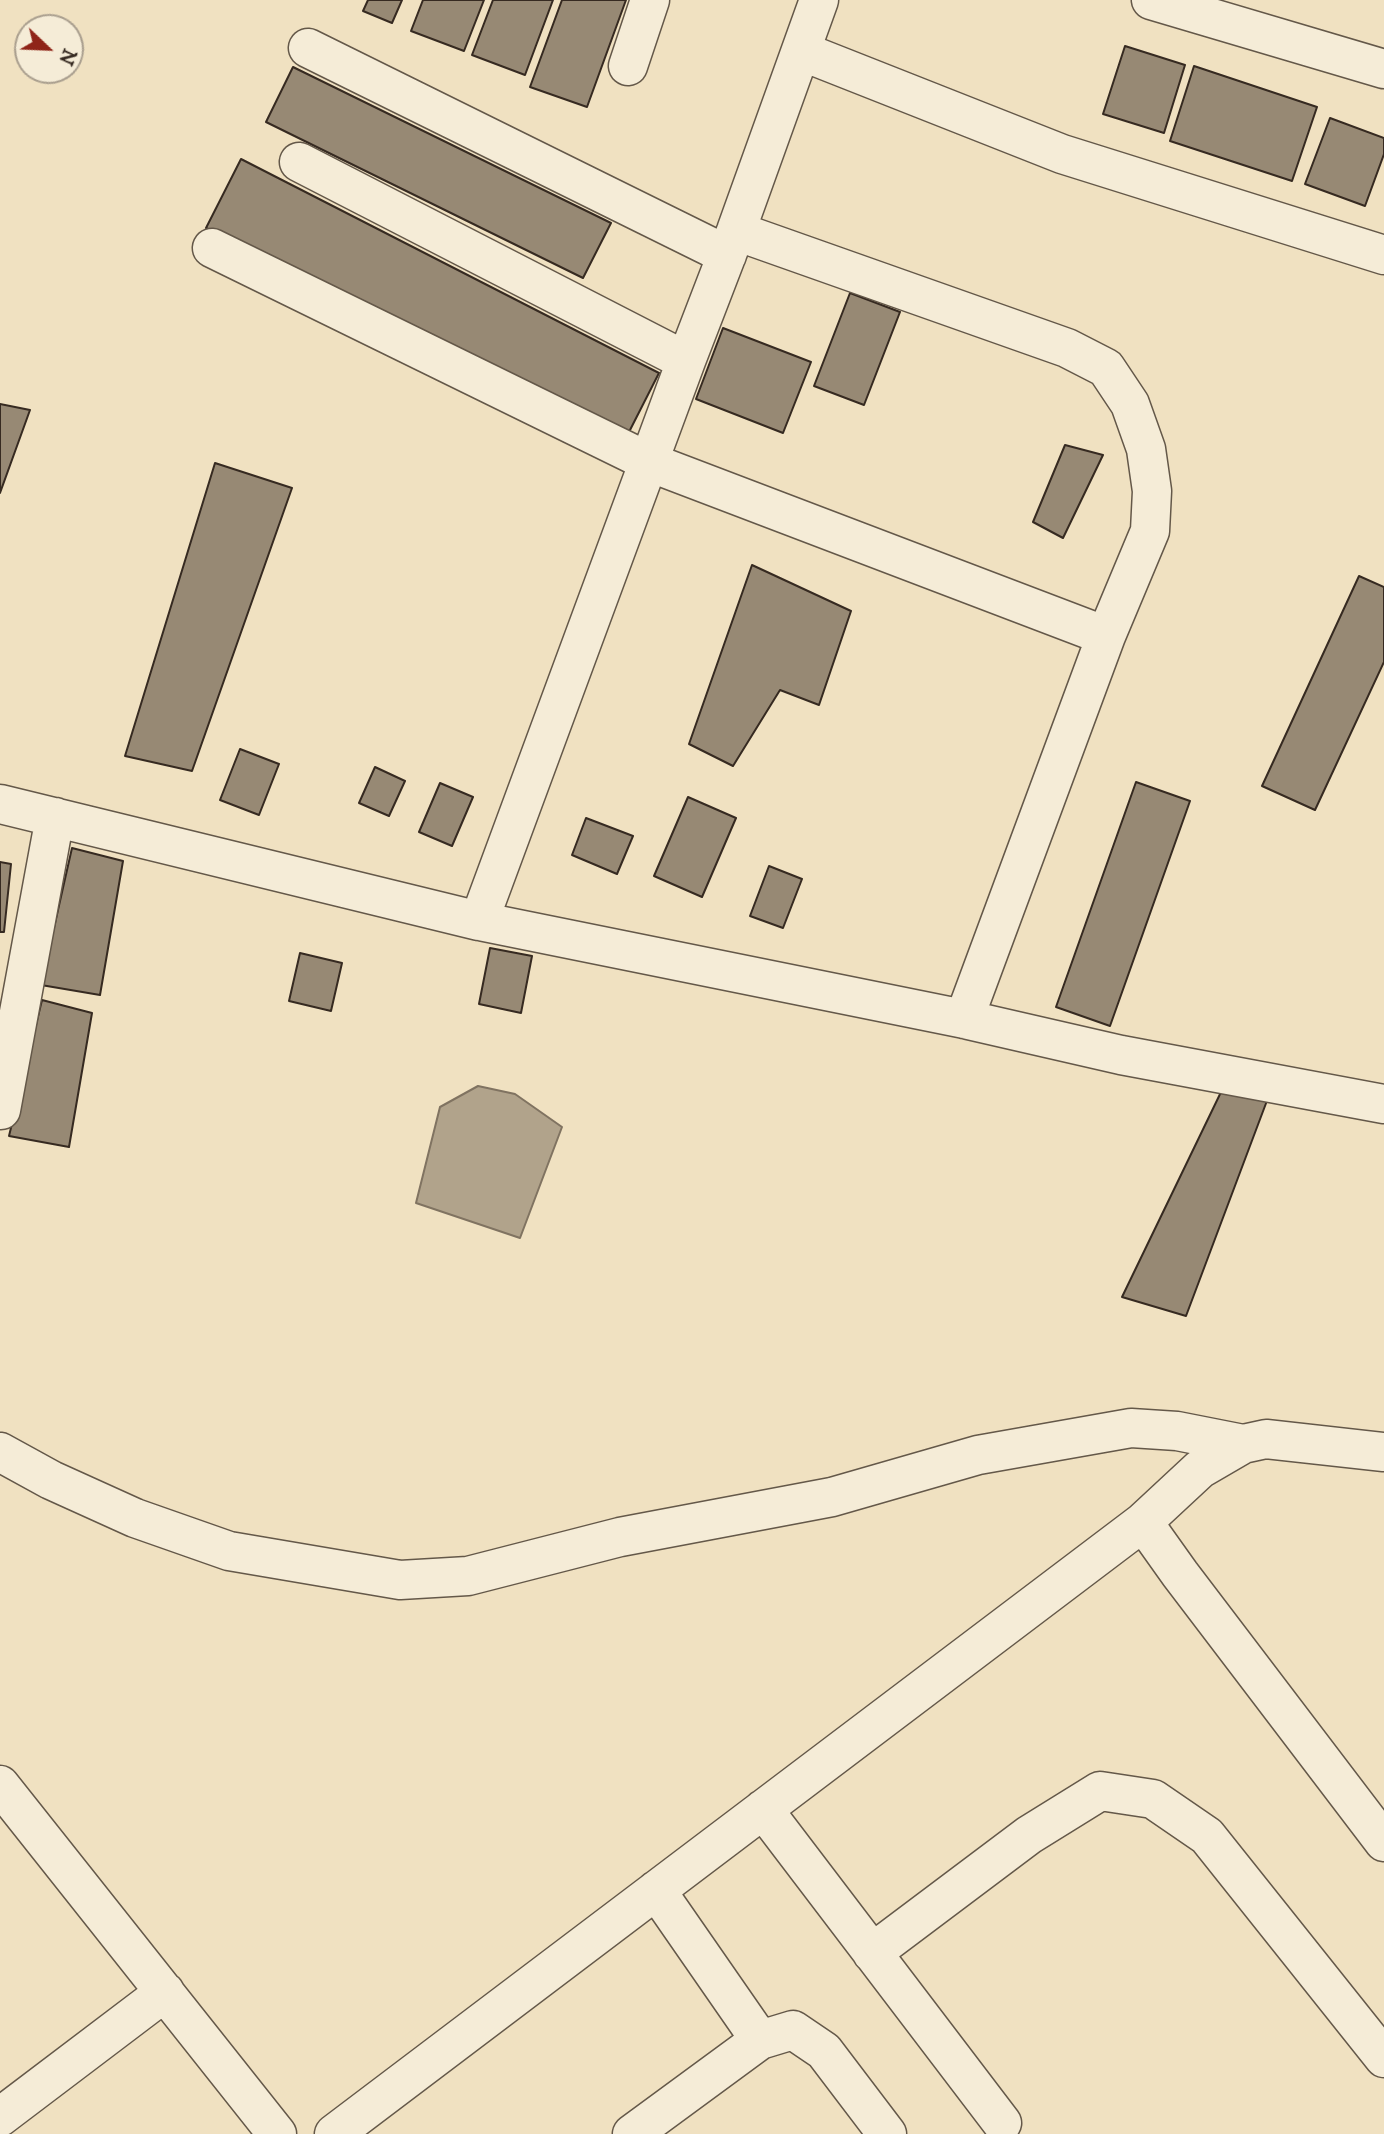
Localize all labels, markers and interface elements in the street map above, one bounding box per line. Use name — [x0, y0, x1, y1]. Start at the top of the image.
north arrow — [14, 14, 84, 84]
text: N — [53, 45, 81, 68]

